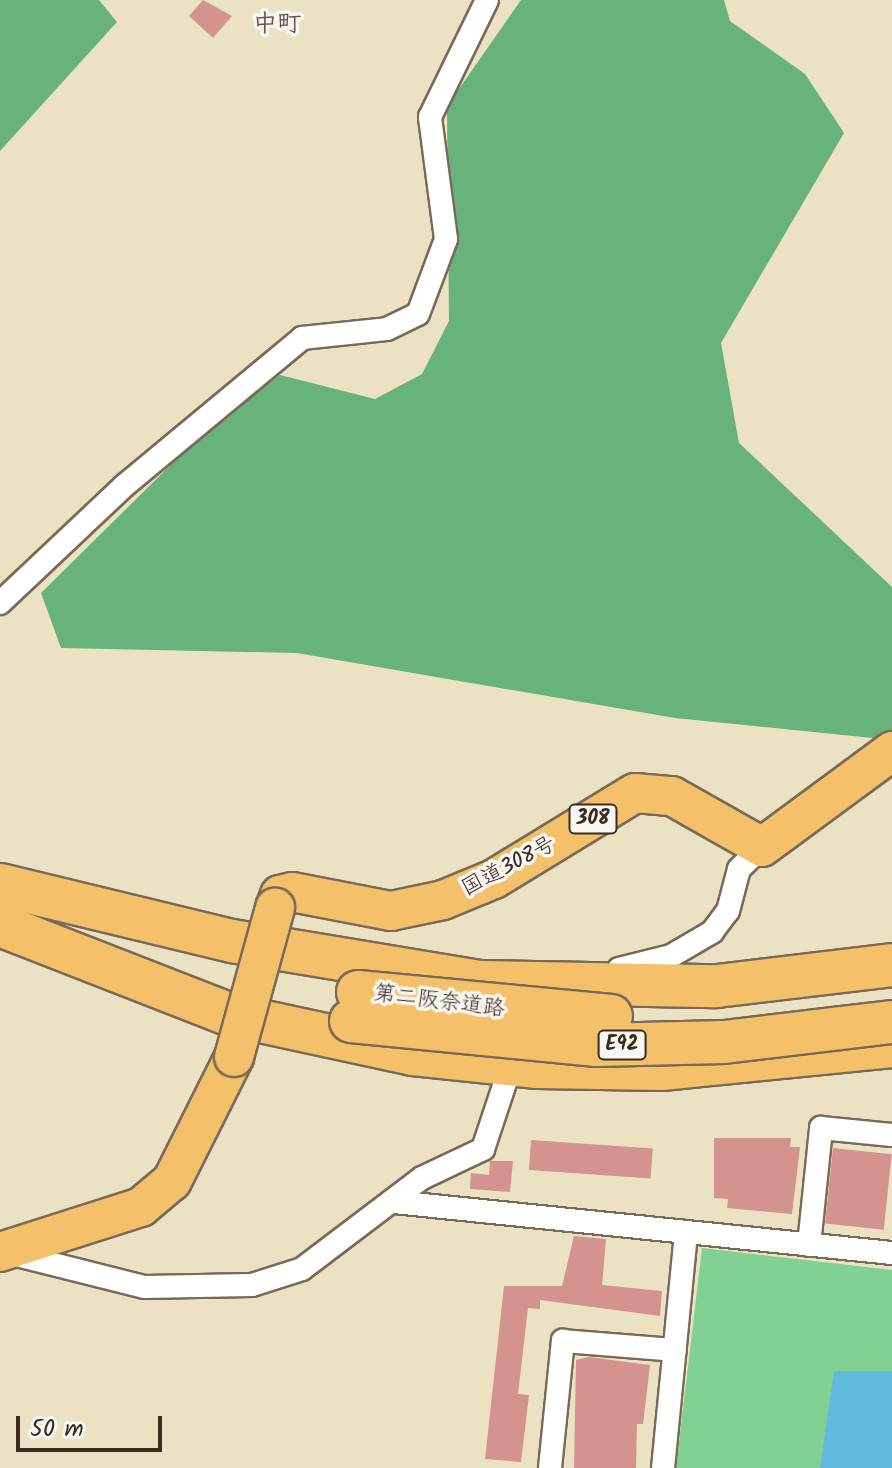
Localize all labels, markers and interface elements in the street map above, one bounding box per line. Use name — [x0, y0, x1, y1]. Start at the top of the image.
district label: 中町 — [253, 11, 301, 39]
road number: 308 — [567, 803, 619, 835]
street label: 国道308号 — [457, 831, 561, 903]
street label: 第二阪奈道路 — [372, 981, 506, 1023]
road number: E92 — [596, 1029, 648, 1061]
scale bar — [20, 1400, 166, 1450]
text: 50 m — [30, 1410, 84, 1449]

